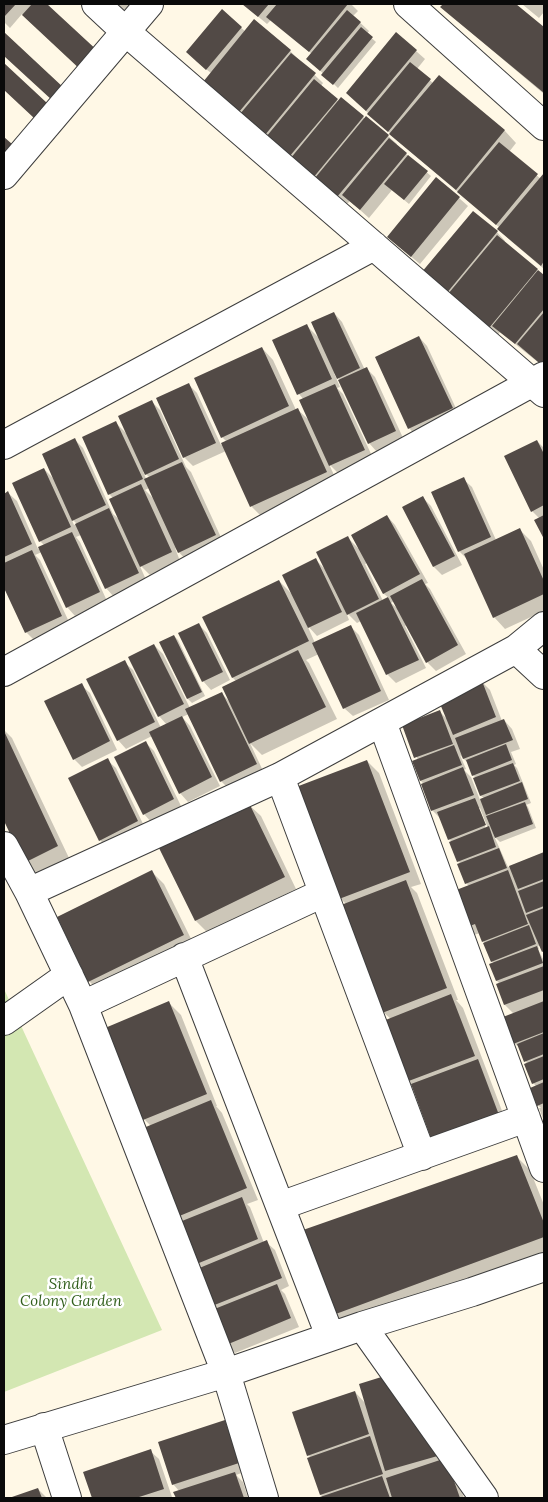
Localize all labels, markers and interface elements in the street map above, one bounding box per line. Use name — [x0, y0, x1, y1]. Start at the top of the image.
park label: Sindhi Colony Garden — [20, 1276, 122, 1311]

